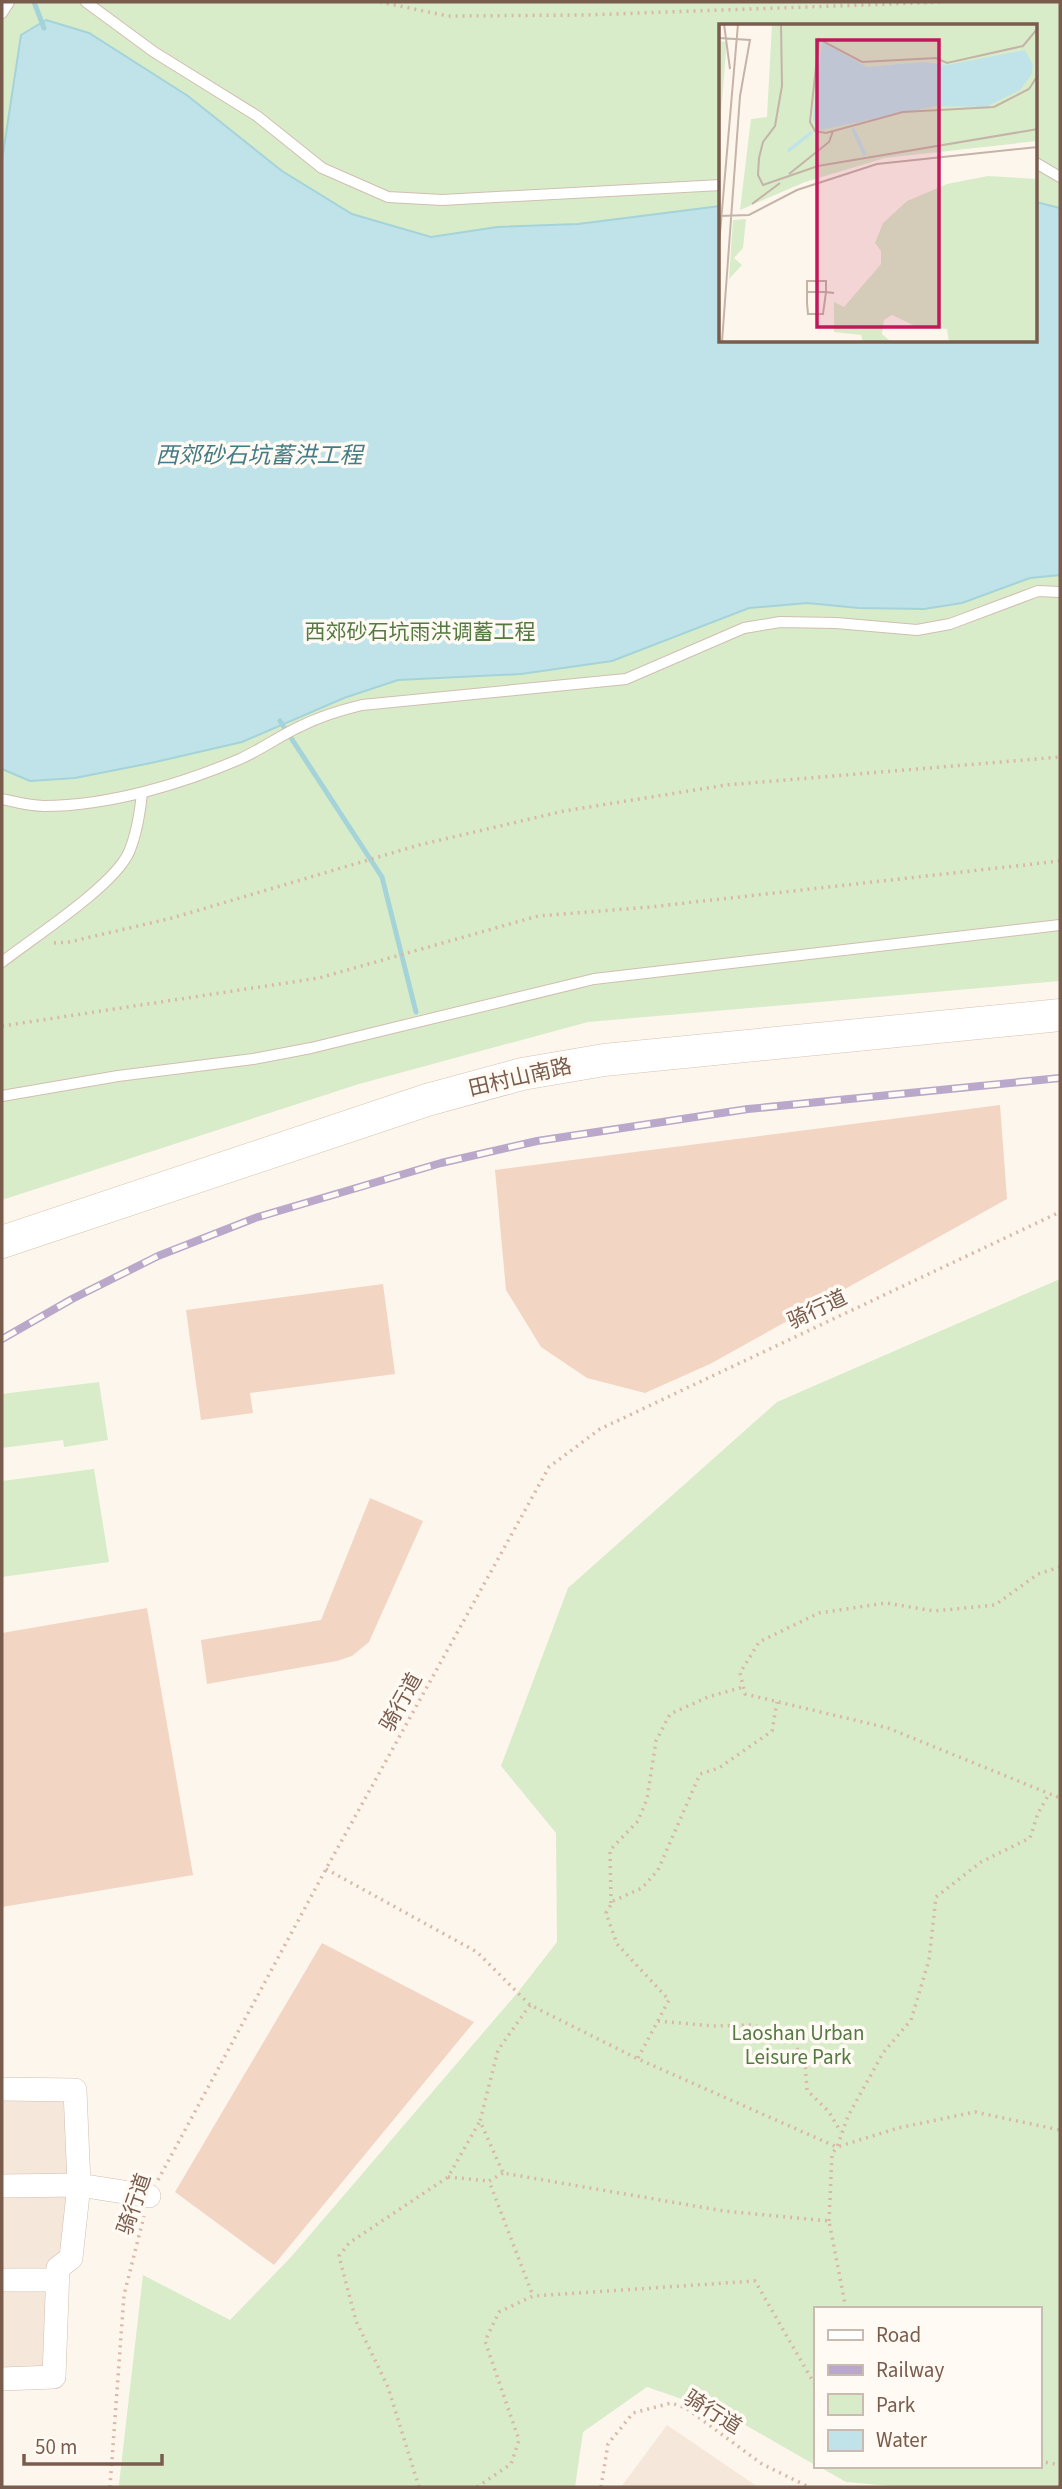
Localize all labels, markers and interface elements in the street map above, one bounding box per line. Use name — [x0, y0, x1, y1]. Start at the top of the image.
inset map — [719, 24, 1038, 343]
water label: 西郊砂石坑蓄洪工程 — [156, 439, 366, 472]
park label: 西郊砂石坑雨洪调蓄工程 — [305, 617, 536, 647]
street label: 田村山南路 — [465, 1051, 575, 1103]
street label: 骑行道 — [782, 1282, 852, 1336]
street label: 骑行道 — [373, 1667, 429, 1737]
park label: Laoshan Urban Leisure Park — [732, 2018, 864, 2072]
street label: 骑行道 — [110, 2169, 158, 2239]
legend — [814, 2307, 1041, 2468]
text: Road — [876, 2320, 921, 2350]
text: Railway — [876, 2355, 944, 2385]
street label: 骑行道 — [678, 2383, 748, 2441]
text: Park — [876, 2390, 916, 2420]
scale bar — [24, 2422, 163, 2466]
text: Water — [876, 2425, 928, 2455]
text: 50 m — [35, 2432, 77, 2462]

